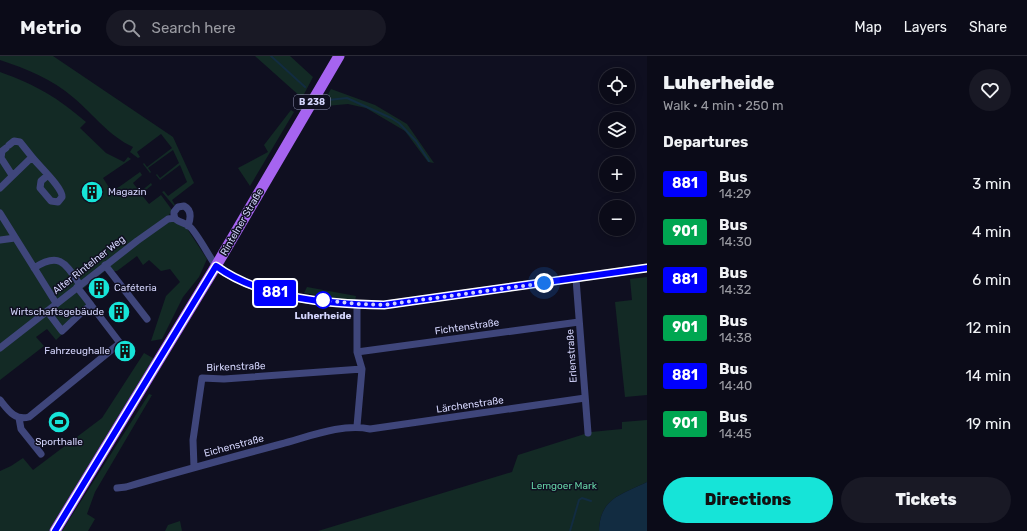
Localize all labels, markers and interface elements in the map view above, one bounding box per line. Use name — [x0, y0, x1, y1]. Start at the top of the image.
search box — [106, 10, 386, 46]
text: Metrio — [20, 16, 82, 39]
icon: search — [120, 17, 142, 39]
text: Search here — [152, 19, 236, 37]
text: Map — [855, 19, 882, 36]
text: Layers — [904, 19, 947, 36]
text: Share — [969, 19, 1007, 36]
map controls — [599, 68, 635, 236]
button: locate — [599, 68, 635, 104]
button: heart — [969, 69, 1011, 111]
text: Luherheide — [663, 71, 774, 94]
road number: B 238 — [294, 95, 330, 109]
text: Walk · 4 min · 250 m — [663, 98, 784, 113]
button: layers — [599, 112, 635, 148]
text: Departures — [663, 133, 748, 151]
button: + — [599, 156, 635, 192]
text: Bus — [719, 168, 747, 186]
text: 881 — [672, 175, 698, 192]
text: 3 min — [972, 175, 1011, 193]
building icon: Magazin — [79, 179, 105, 205]
place label: Magazin — [108, 186, 147, 198]
street label: Rintelner Straße — [218, 186, 266, 258]
text: 14:29 — [719, 186, 751, 201]
button: − — [599, 200, 635, 236]
text: Bus — [719, 216, 747, 234]
text: 901 — [672, 223, 698, 240]
text: 4 min — [972, 223, 1011, 241]
street label: Alter Rintelner Weg — [50, 233, 128, 297]
text: 14:30 — [719, 234, 752, 249]
text: Bus — [719, 264, 747, 282]
text: 881 — [672, 271, 698, 288]
text: 6 min — [972, 271, 1011, 289]
your location — [534, 273, 554, 293]
building icon: Caféteria — [86, 275, 112, 301]
line badge: 881 — [252, 280, 298, 306]
place label: Caféteria — [114, 282, 157, 294]
text: 14:32 — [719, 282, 751, 297]
text: 881 — [262, 284, 288, 301]
marker: Luherheide — [314, 291, 332, 309]
building icon: Wirtschaftsgebäude — [106, 299, 132, 325]
place label: Wirtschaftsgebäude — [10, 306, 104, 318]
place label: Luherheide — [295, 310, 351, 322]
text: Bus — [719, 312, 747, 330]
street label: Fichtenstraße — [434, 316, 500, 337]
text: 901 — [672, 319, 698, 336]
text: 12 min — [966, 319, 1011, 337]
street label: Erlenstraße — [564, 328, 580, 383]
text: 14:38 — [719, 330, 752, 345]
building icon: Fahrzeughalle — [112, 338, 138, 364]
place label: Fahrzeughalle — [44, 345, 110, 357]
street label: Birkenstraße — [206, 360, 266, 374]
text: Bus — [719, 360, 747, 378]
text: 881 — [672, 367, 698, 384]
text: 14 min — [966, 367, 1011, 385]
text: 14:40 — [719, 378, 752, 393]
street label: Lärchenstraße — [436, 394, 505, 416]
text: Bus — [719, 408, 747, 426]
sports icon: Sporthalle — [46, 409, 72, 435]
text: 901 — [672, 415, 698, 432]
text: 19 min — [966, 415, 1011, 433]
text: 14:45 — [719, 426, 752, 441]
street label: Eichenstraße — [203, 432, 266, 460]
place label: Sporthalle — [35, 436, 83, 448]
button: Directions — [663, 477, 833, 523]
button: Tickets — [841, 477, 1011, 523]
park label: Lemgoer Mark — [531, 480, 598, 492]

